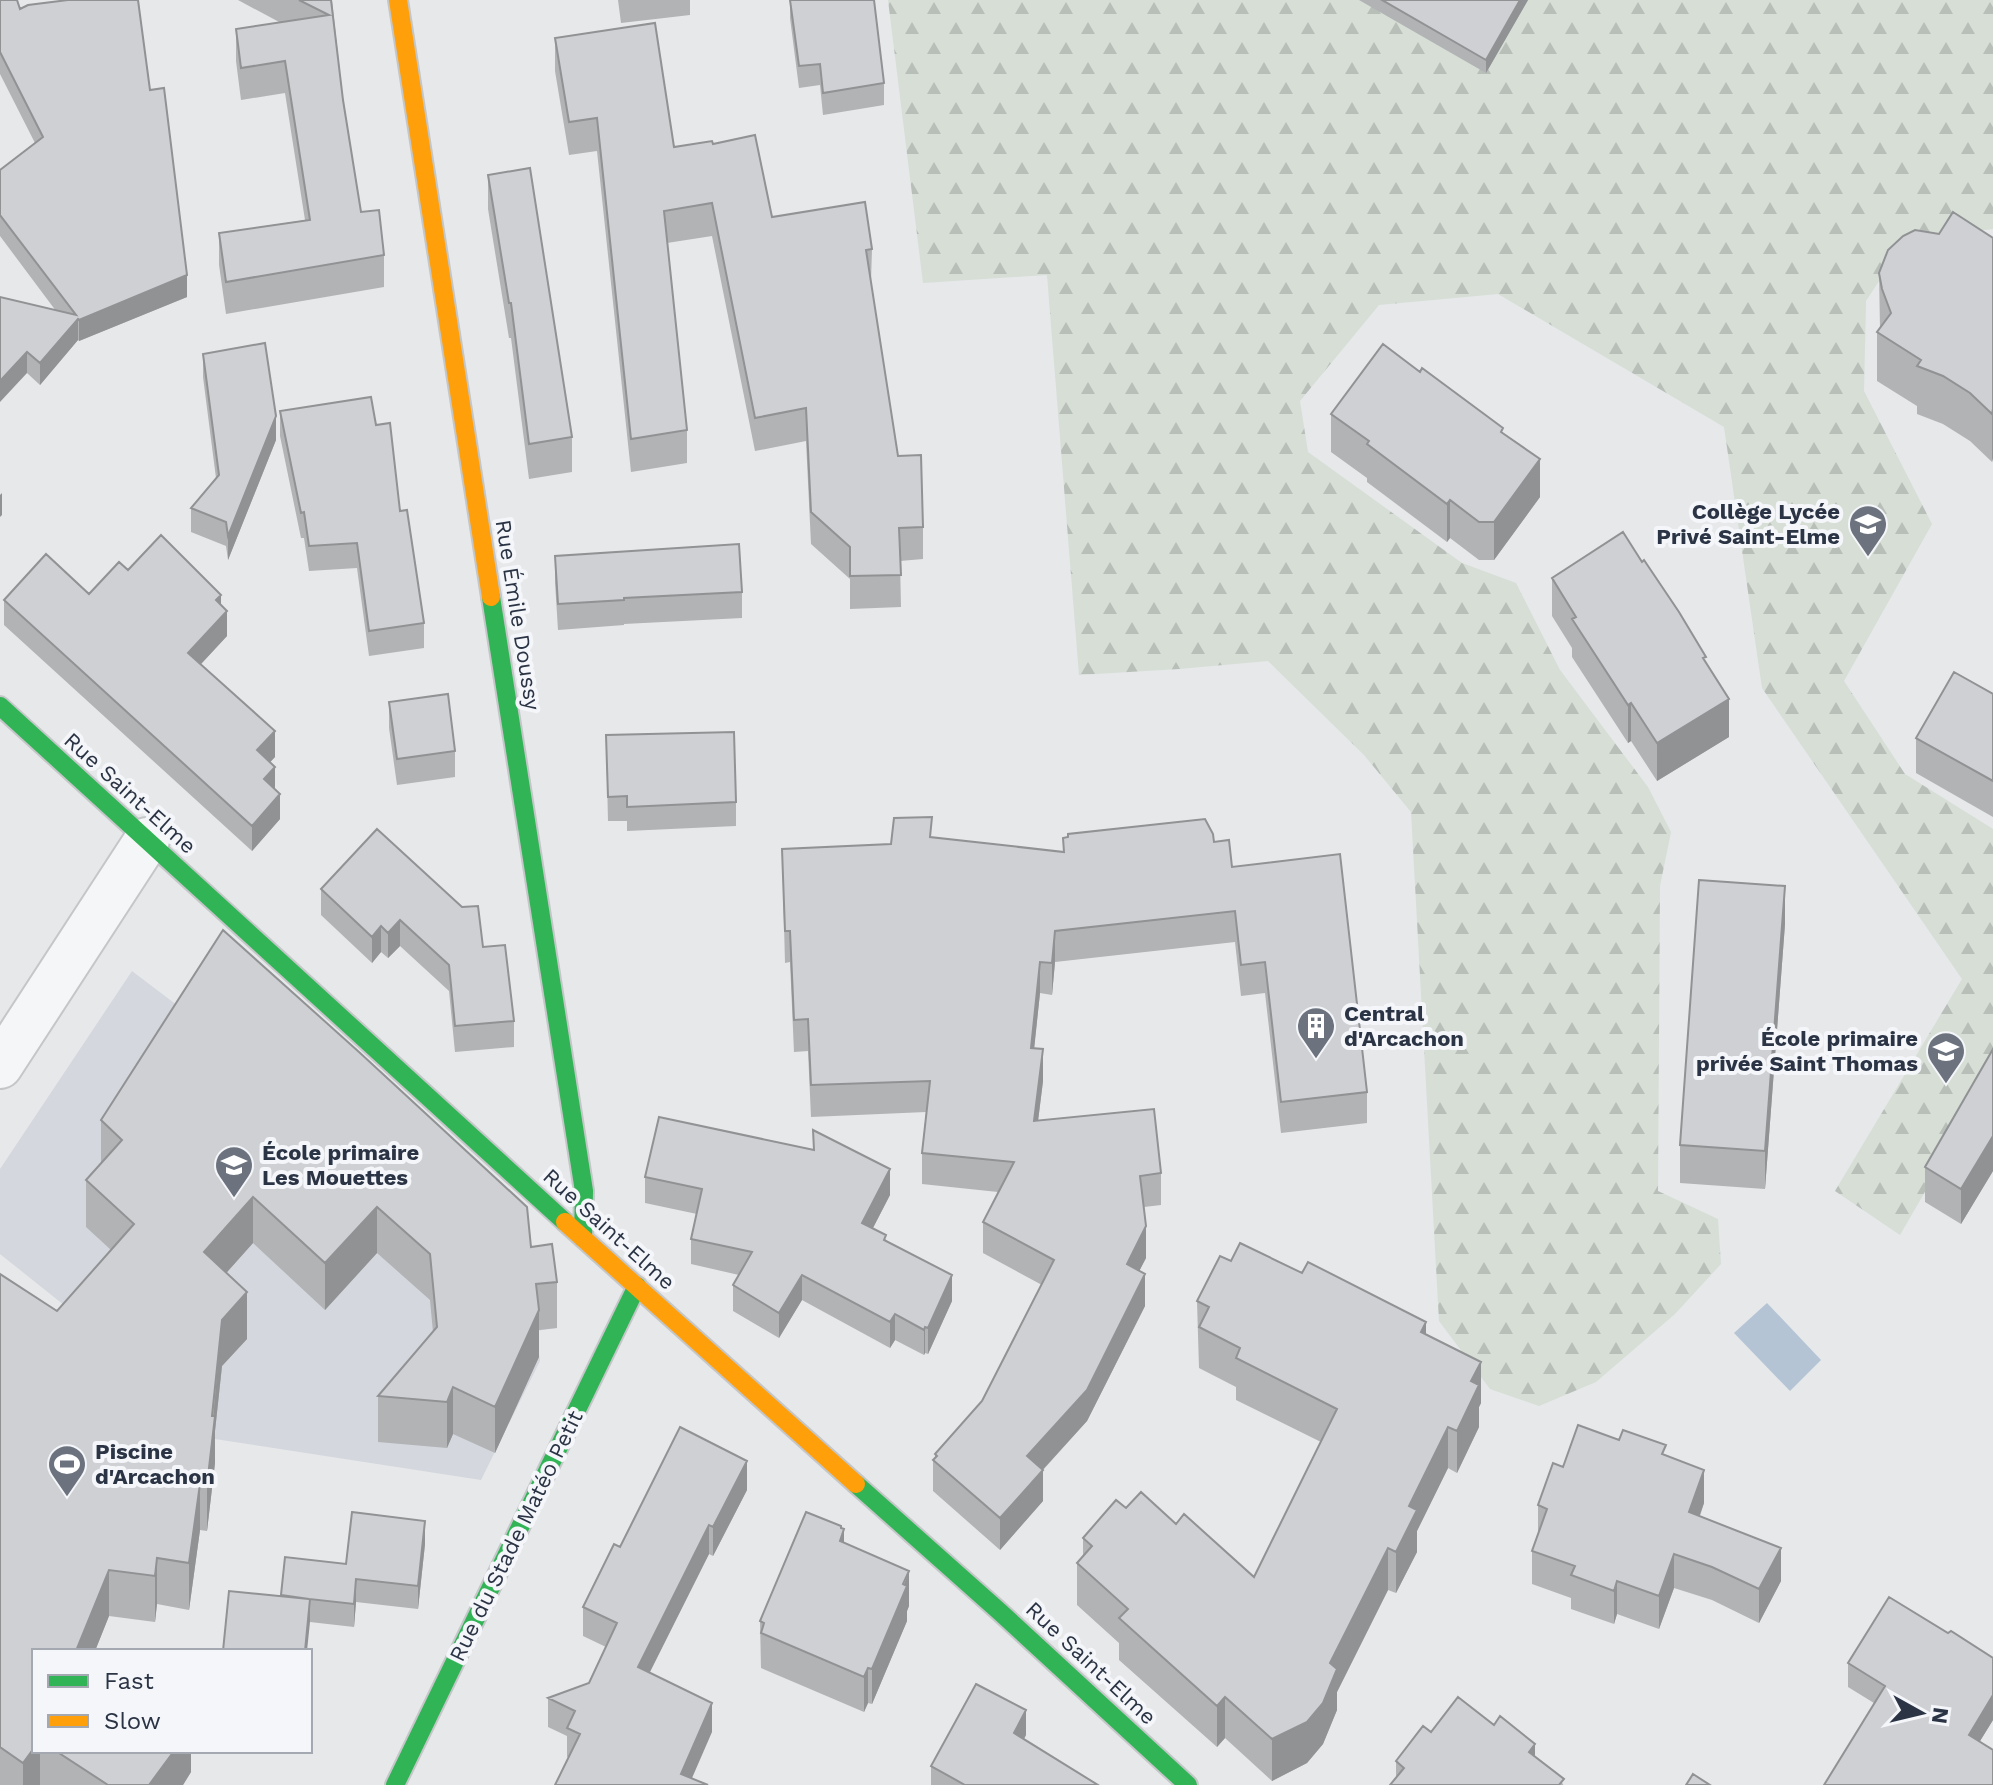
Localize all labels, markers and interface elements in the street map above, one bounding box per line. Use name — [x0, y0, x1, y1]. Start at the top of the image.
place label: Collège Lycée Privé Saint-Elme — [1656, 499, 1840, 549]
school or university icon: Collège Lycée Privé Saint-Elme — [1847, 503, 1889, 558]
street label: Rue Émile Doussy — [491, 518, 545, 713]
street label: Rue Saint-Elme — [59, 727, 201, 859]
place label: Central d'Arcachon — [1344, 1001, 1464, 1051]
building icon: Central d'Arcachon — [1295, 1005, 1337, 1060]
place label: École primaire privée Saint Thomas — [1696, 1026, 1918, 1076]
school or university icon: École primaire privée Saint Thomas — [1925, 1030, 1967, 1085]
place label: École primaire Les Mouettes — [262, 1140, 419, 1190]
school or university icon: École primaire Les Mouettes — [213, 1144, 255, 1199]
street label: Rue Saint-Elme — [538, 1163, 680, 1295]
street label: Rue du Stade Matéo Petit — [444, 1407, 588, 1665]
place label: Piscine d'Arcachon — [95, 1439, 215, 1489]
sports icon: Piscine d'Arcachon — [46, 1443, 88, 1498]
street label: Rue Saint-Elme — [1021, 1596, 1161, 1730]
legend — [32, 1649, 312, 1753]
text: Fast — [104, 1667, 154, 1695]
north arrow — [1881, 1673, 1961, 1753]
text: N — [1927, 1706, 1954, 1726]
text: Slow — [104, 1707, 161, 1735]

